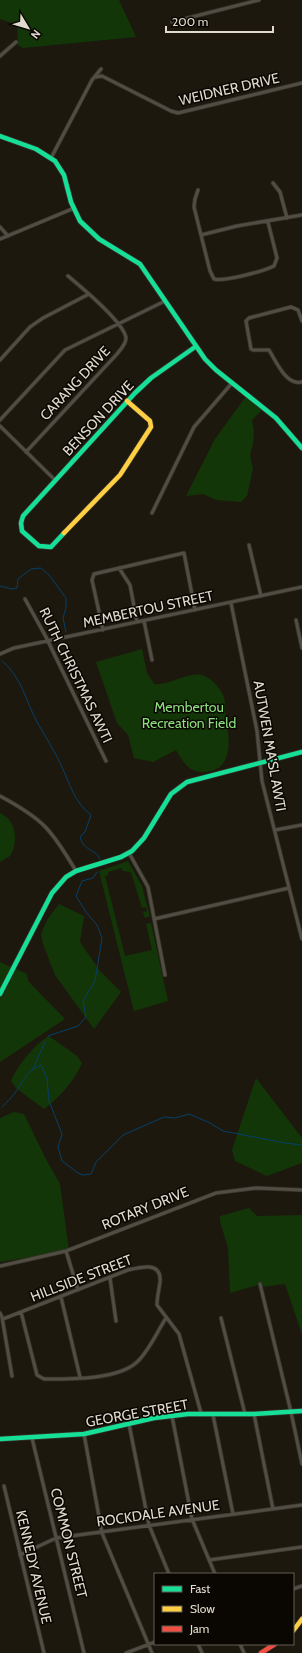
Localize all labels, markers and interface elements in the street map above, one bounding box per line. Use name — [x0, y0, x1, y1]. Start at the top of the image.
north arrow — [8, 8, 48, 48]
scale bar — [166, 8, 273, 34]
text: 200 m — [172, 14, 208, 29]
text: N — [28, 27, 44, 42]
street label: WEIDNER DRIVE — [177, 69, 281, 109]
street label: CARANG DRIVE — [36, 342, 114, 424]
street label: BENSON DRIVE — [59, 376, 138, 459]
street label: MEMBERTOU STREET — [81, 586, 215, 632]
street label: RUTH CHRISTMAS AWTI — [35, 604, 117, 746]
street label: AUTWEN MA'SL AWTI — [250, 679, 290, 813]
park label: Membertou Recreation Field — [142, 698, 236, 732]
street label: ROTARY DRIVE — [99, 1182, 191, 1234]
street label: HILLSIDE STREET — [28, 1250, 135, 1306]
street label: GEORGE STREET — [84, 1395, 190, 1431]
street label: COMMON STREET — [47, 1486, 91, 1600]
street label: ROCKDALE AVENUE — [95, 1495, 221, 1531]
street label: KENNEDY AVENUE — [12, 1508, 56, 1626]
legend — [154, 1573, 294, 1645]
text: Fast — [190, 1581, 210, 1596]
text: Slow — [190, 1601, 215, 1616]
text: Jam — [189, 1621, 209, 1636]

